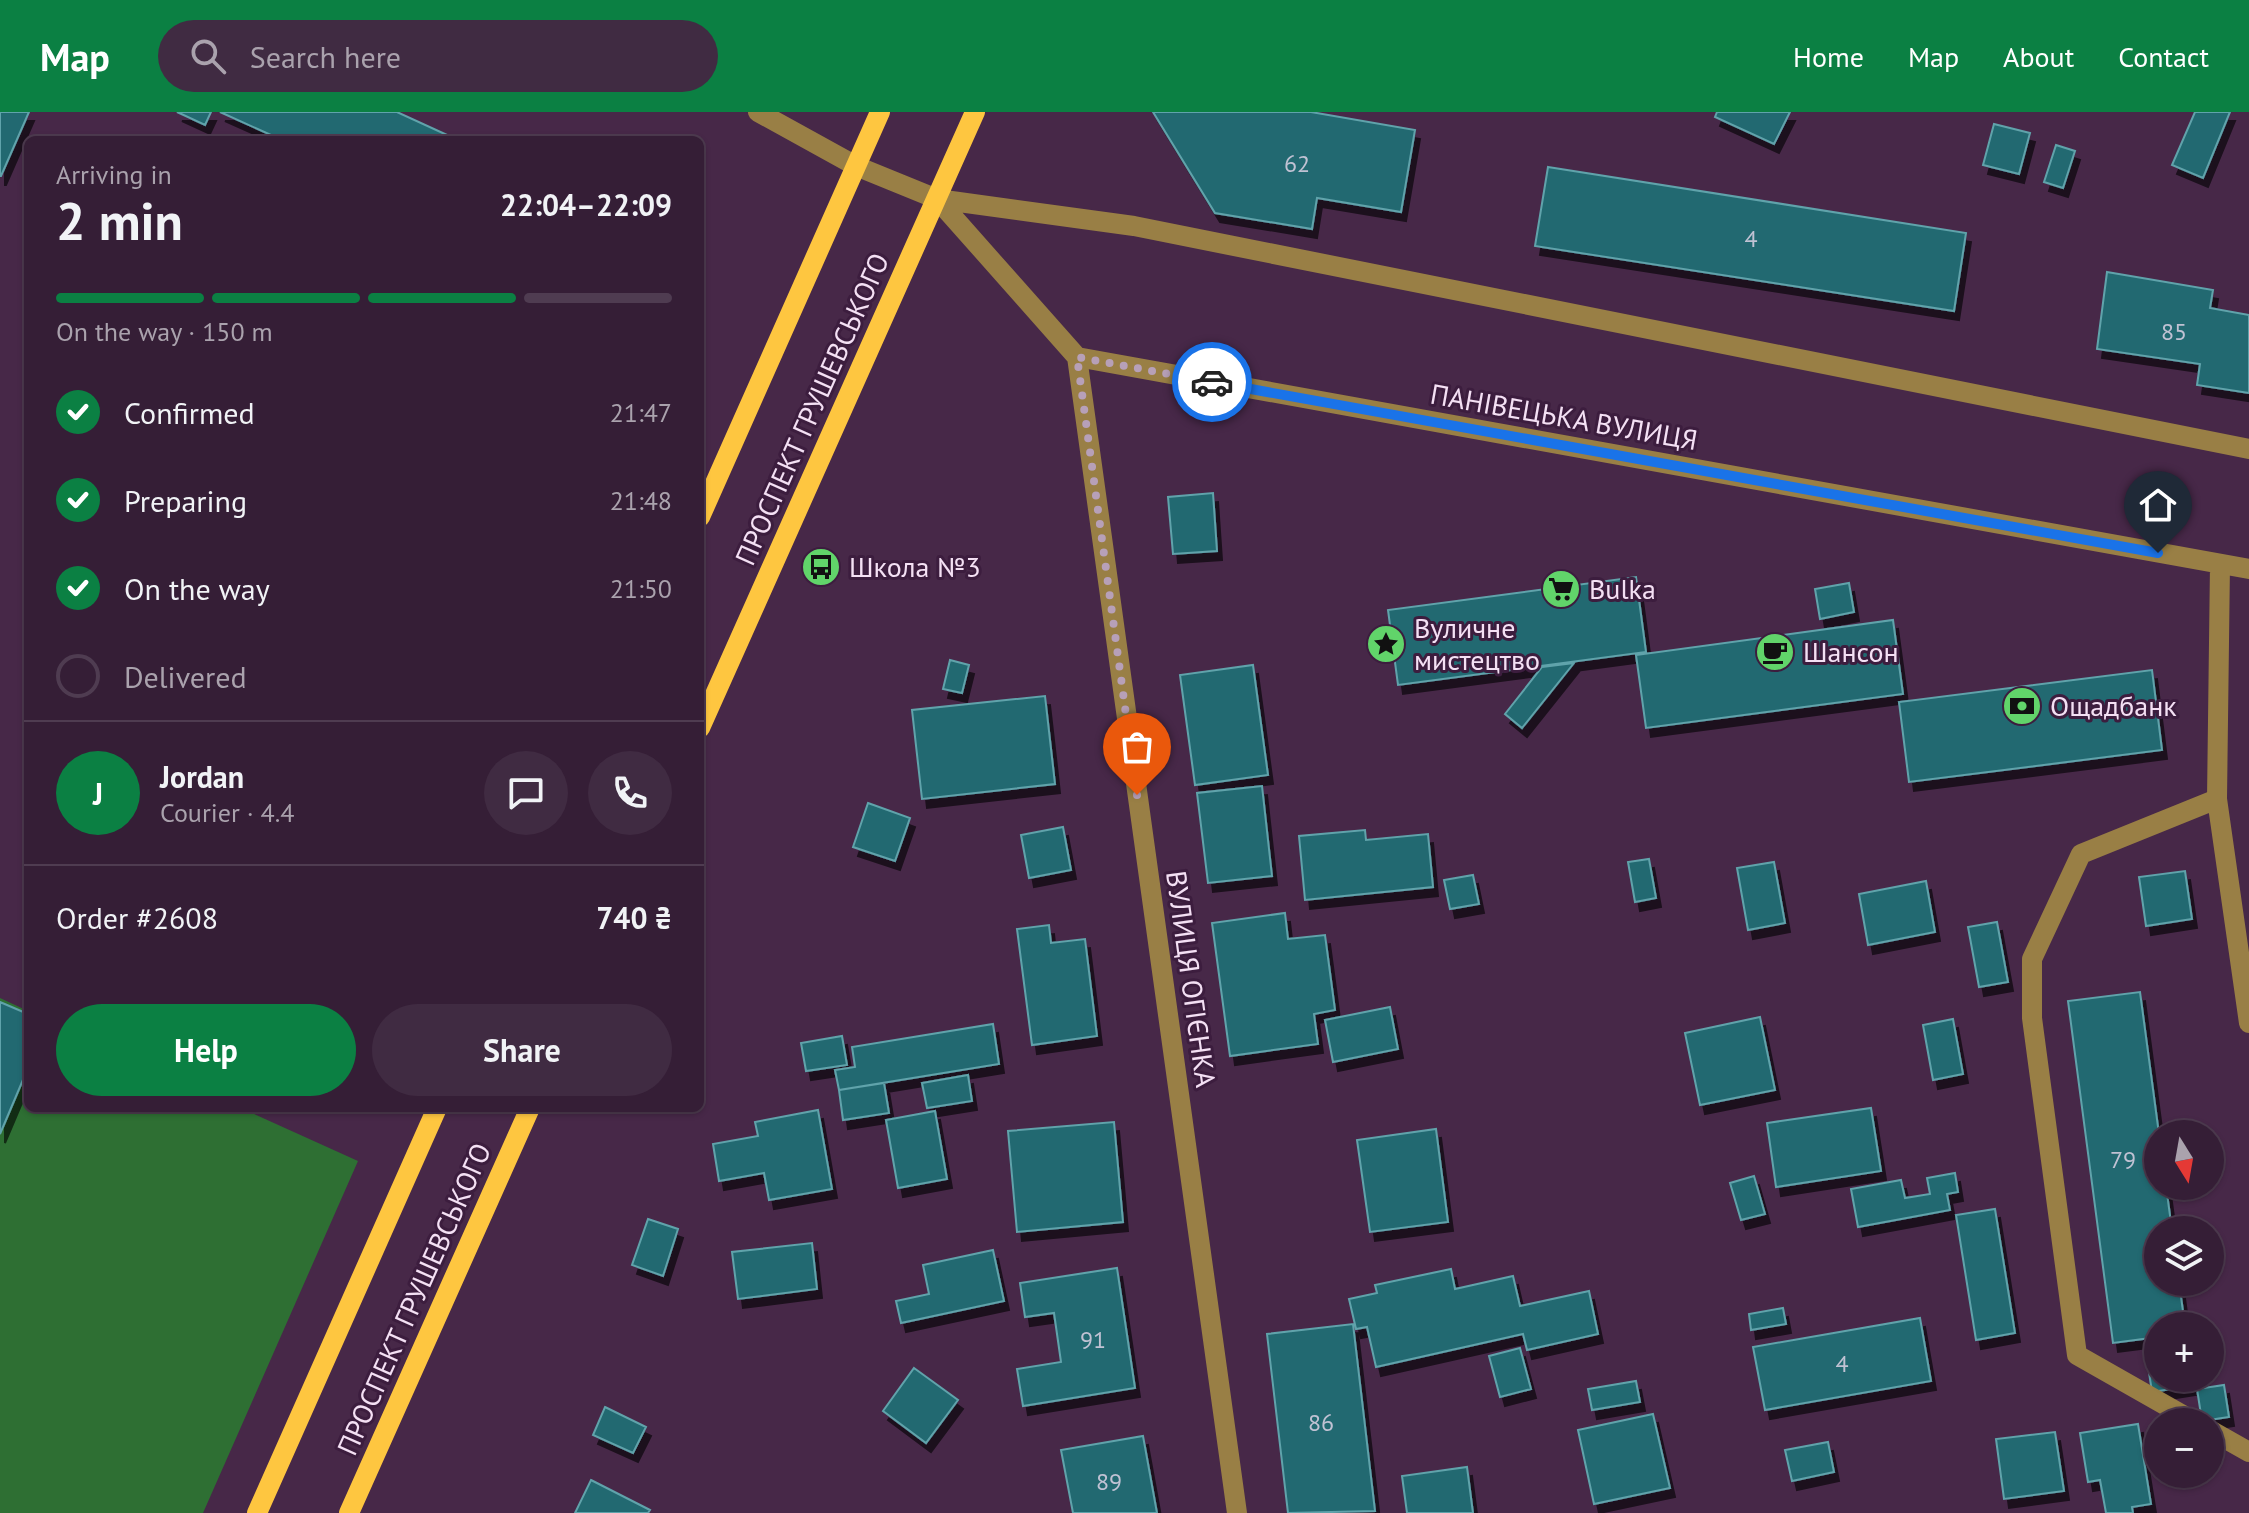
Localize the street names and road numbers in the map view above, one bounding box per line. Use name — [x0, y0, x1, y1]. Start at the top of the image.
street label: ПРОСПЕКТ ГРУШЕВСЬКОГО — [726, 247, 897, 571]
street label: ПАНІВЕЦЬКА ВУЛИЦЯ — [1428, 375, 1700, 458]
street label: ВУЛИЦЯ ОГІЄНКА — [1158, 868, 1225, 1090]
street label: ПРОСПЕКТ ГРУШЕВСЬКОГО — [328, 1137, 499, 1461]

